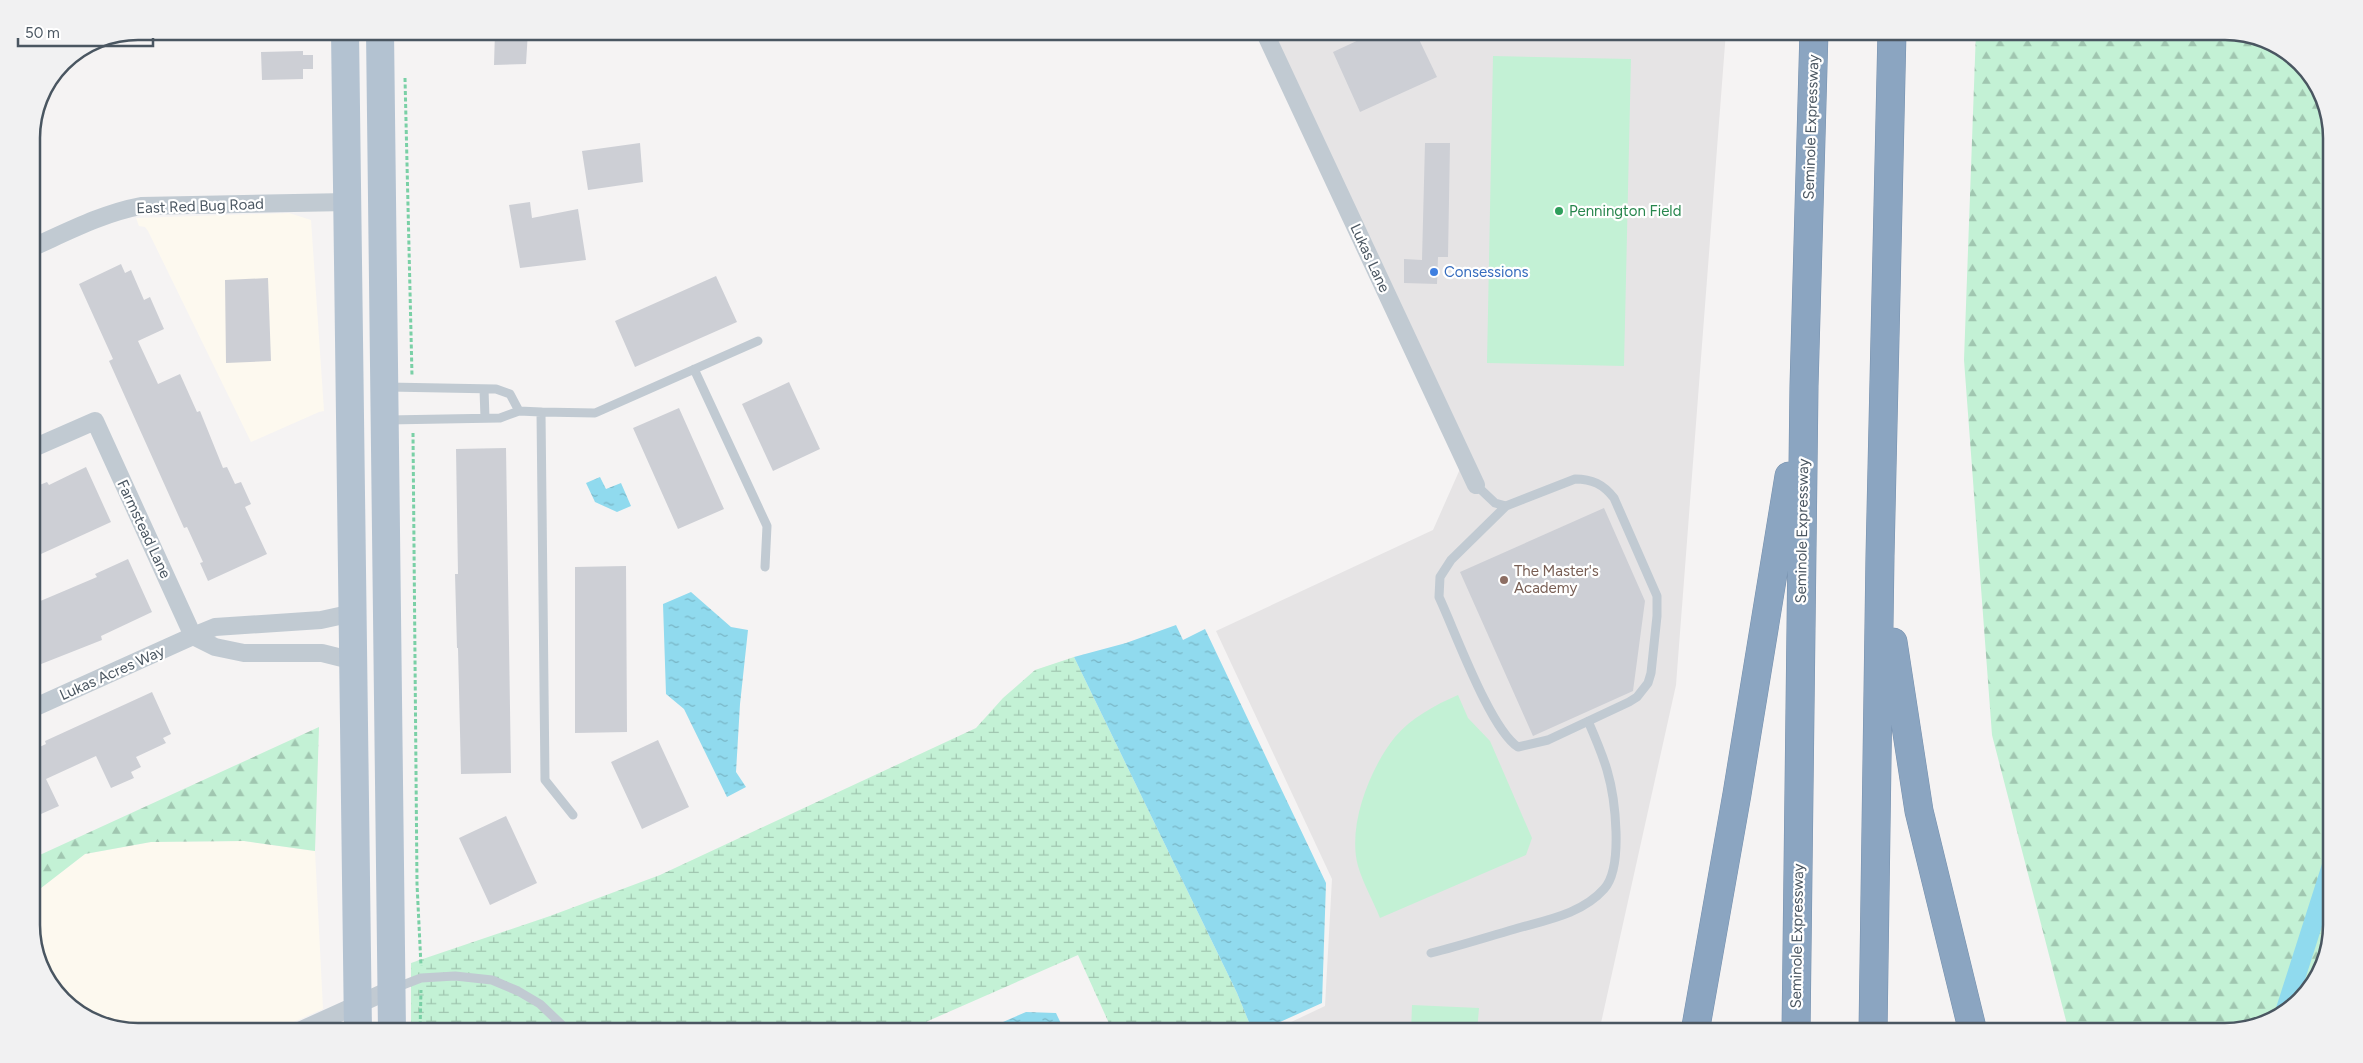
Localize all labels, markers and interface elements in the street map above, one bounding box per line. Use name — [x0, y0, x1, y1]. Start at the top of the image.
scale bar — [18, 15, 152, 47]
text: 50 m — [25, 24, 60, 42]
street label: Seminole Expressway — [1799, 54, 1823, 200]
street label: East Red Bug Road — [136, 195, 264, 217]
place label: Pennington Field — [1569, 202, 1681, 220]
marker: Pennington Field — [1553, 205, 1565, 217]
street label: Lukas Lane — [1346, 221, 1394, 295]
place label: Consessions — [1444, 263, 1529, 281]
marker: Consessions — [1428, 266, 1440, 278]
street label: Seminole Expressway — [1792, 458, 1812, 604]
street label: Farmstead Lane — [113, 477, 175, 581]
place label: The Master's Academy — [1514, 562, 1599, 597]
marker: The Master's Academy — [1498, 574, 1510, 586]
street label: Lukas Acres Way — [57, 642, 167, 704]
street label: Seminole Expressway — [1787, 863, 1807, 1009]

